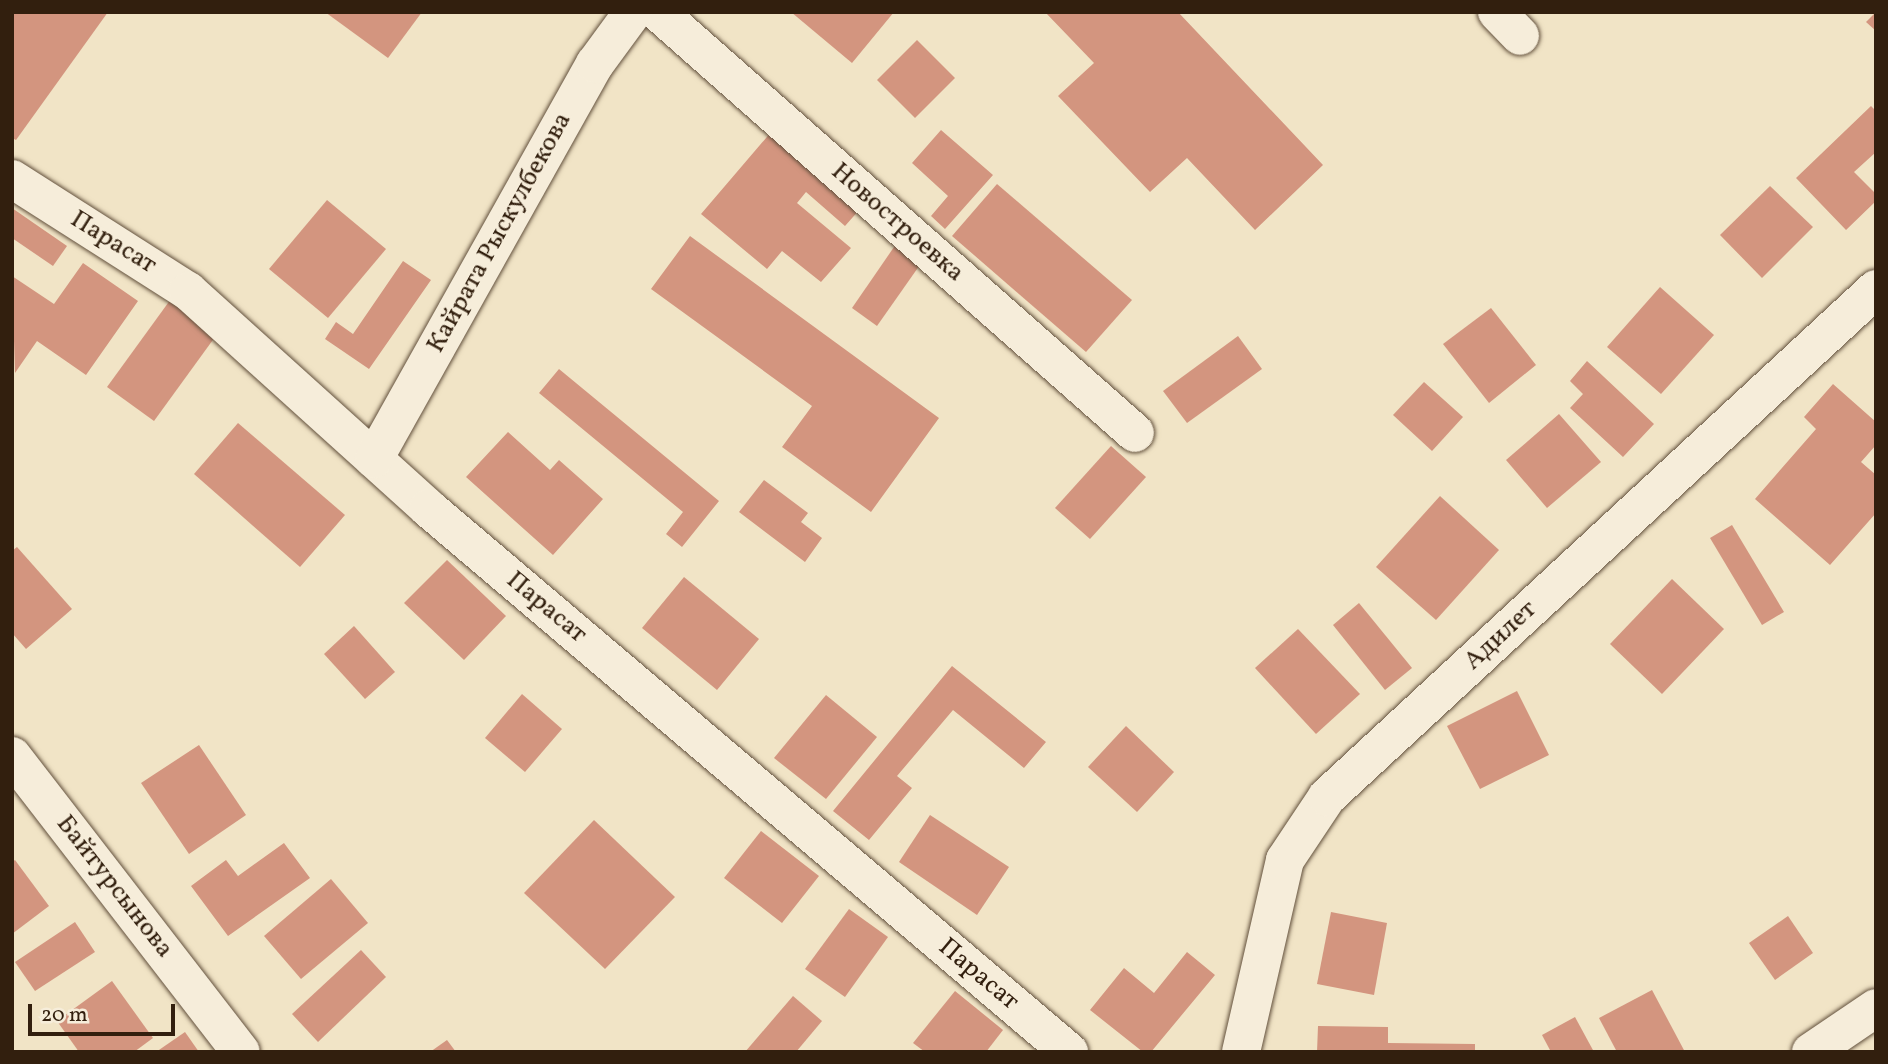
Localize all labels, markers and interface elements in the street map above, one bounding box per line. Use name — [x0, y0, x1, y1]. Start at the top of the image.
street label: Кайрата Рыскулбекова — [421, 107, 579, 359]
street label: Новостроевка — [824, 157, 970, 289]
street label: Парасат — [64, 204, 162, 282]
street label: Парасат — [499, 565, 593, 651]
street label: Адилет — [1458, 594, 1544, 678]
street label: Байтурсынова — [49, 809, 179, 965]
street label: Парасат — [931, 932, 1025, 1018]
scale bar — [32, 990, 178, 1034]
text: 20 m — [41, 1001, 87, 1030]

